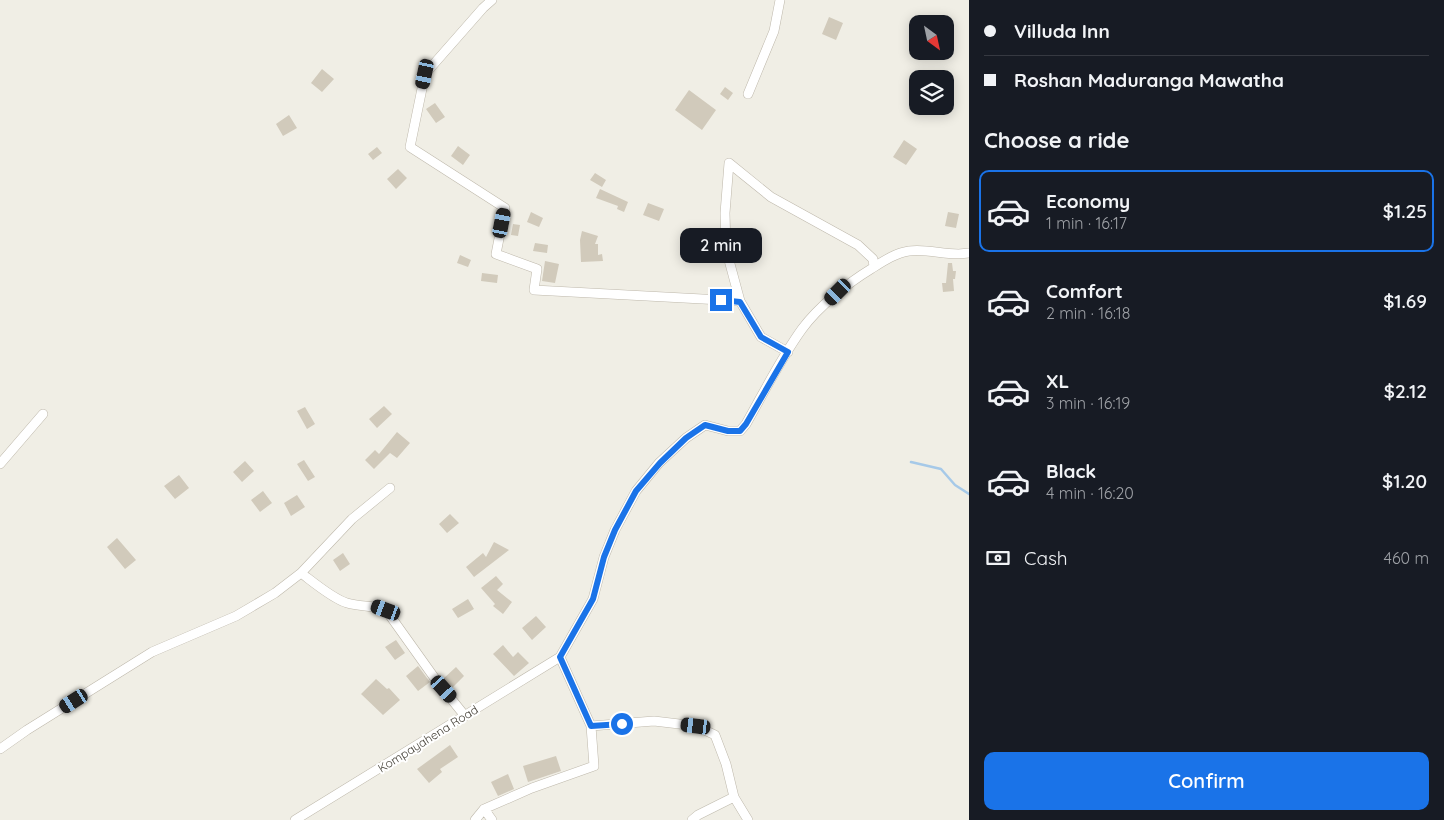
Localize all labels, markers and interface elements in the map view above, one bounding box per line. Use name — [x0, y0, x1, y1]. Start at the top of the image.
north arrow — [909, 15, 954, 60]
map controls — [909, 15, 954, 115]
text: Villuda Inn — [1014, 19, 1110, 43]
car — [414, 58, 435, 90]
text: Roshan Maduranga Mawatha — [1014, 68, 1284, 92]
button: layers — [909, 70, 954, 115]
text: Choose a ride — [984, 126, 1129, 154]
icon: car — [986, 189, 1031, 234]
text: Economy — [1046, 189, 1130, 213]
text: $1.25 — [1383, 199, 1427, 223]
car — [491, 207, 512, 239]
text: 1 min · 16:17 — [1046, 213, 1127, 233]
callout: 2 min — [680, 228, 762, 262]
text: 2 min — [700, 235, 742, 255]
car — [822, 276, 853, 308]
icon: car — [986, 279, 1031, 324]
text: Comfort — [1046, 279, 1123, 303]
route end — [710, 289, 732, 311]
text: $1.69 — [1383, 289, 1427, 313]
text: 2 min · 16:18 — [1046, 303, 1130, 323]
icon: car — [986, 369, 1031, 414]
text: XL — [1046, 369, 1069, 393]
text: $2.12 — [1384, 379, 1427, 403]
text: 3 min · 16:19 — [1046, 393, 1130, 413]
icon: car — [986, 459, 1031, 504]
text: Black — [1046, 459, 1096, 483]
text: $1.20 — [1382, 469, 1427, 493]
text: 4 min · 16:20 — [1046, 483, 1134, 503]
icon: cash — [984, 544, 1012, 572]
text: Cash — [1024, 546, 1068, 570]
text: 460 m — [1383, 548, 1429, 568]
car — [369, 598, 402, 622]
car — [428, 673, 459, 705]
car — [57, 687, 90, 715]
street label: Kompayahena Road — [375, 702, 481, 776]
route start — [611, 713, 633, 735]
car — [680, 717, 711, 735]
button: Confirm — [984, 752, 1429, 810]

